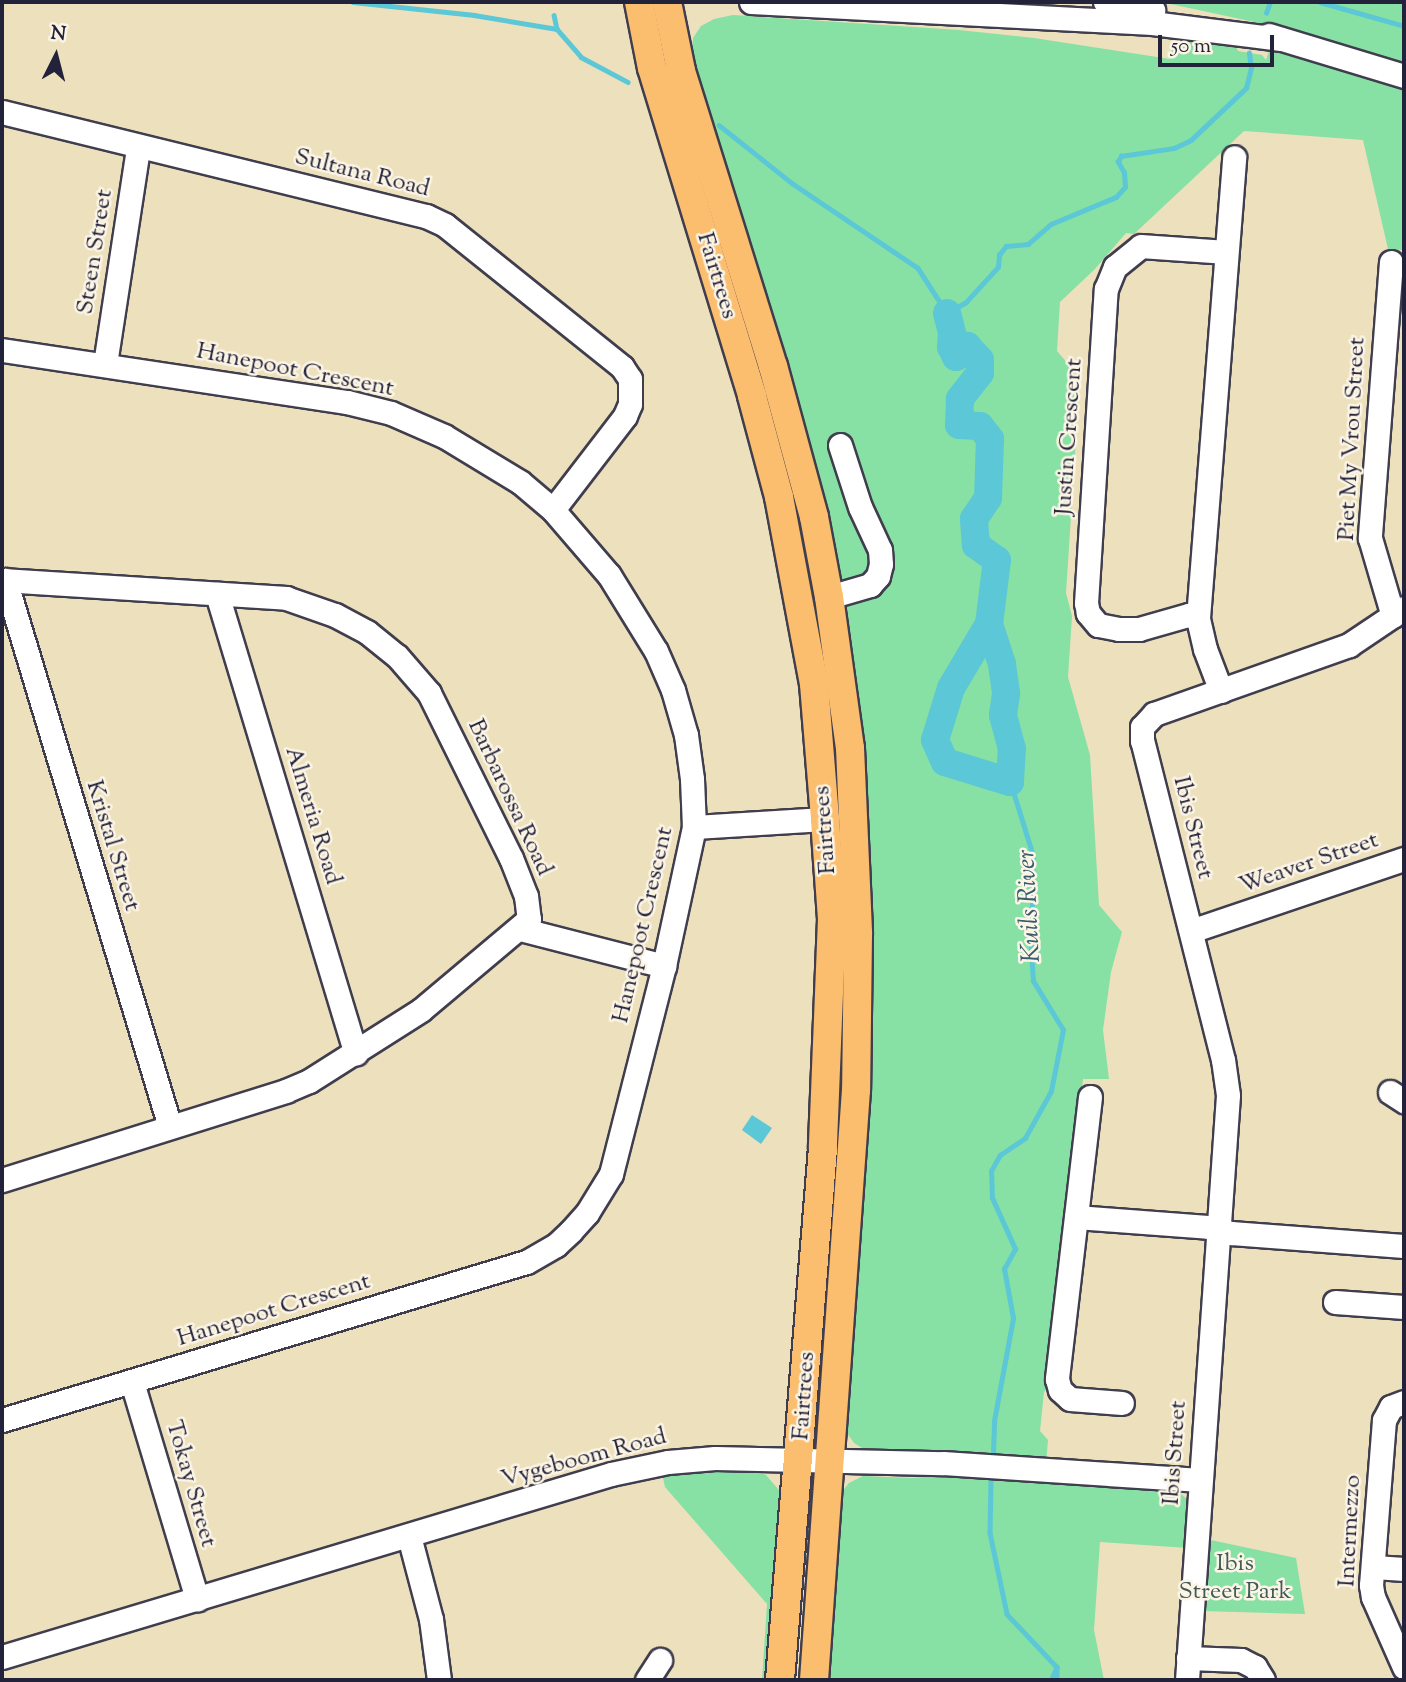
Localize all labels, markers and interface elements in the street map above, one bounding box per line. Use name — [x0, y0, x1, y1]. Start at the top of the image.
text: N — [49, 20, 67, 49]
north arrow — [21, 21, 91, 91]
scale bar — [1161, 21, 1276, 65]
text: 50 m — [1171, 32, 1211, 62]
street label: Sultana Road — [291, 143, 433, 205]
street label: Steen Street — [72, 187, 120, 317]
street label: Fairtrees — [689, 229, 743, 323]
street label: Piet My Vrou Street — [1333, 336, 1373, 542]
street label: Hanepoot Crescent — [194, 338, 396, 404]
street label: Justin Crescent — [1050, 358, 1090, 516]
street label: Barbarossa Road — [460, 715, 558, 881]
street label: Almeria Road — [277, 743, 347, 889]
street label: Ibis Street — [1165, 774, 1219, 882]
street label: Kristal Street — [78, 777, 146, 915]
street label: Fairtrees — [809, 785, 843, 875]
street label: Hanepoot Crescent — [607, 824, 681, 1026]
street label: Weaver Street — [1236, 827, 1382, 901]
water label: Kuils River — [1011, 849, 1049, 963]
street label: Hanepoot Crescent — [174, 1268, 374, 1354]
street label: Fairtrees — [788, 1351, 822, 1441]
street label: Ibis Street — [1158, 1400, 1194, 1506]
street label: Tokay Street — [158, 1417, 222, 1551]
street label: Vygeboom Road — [498, 1423, 670, 1495]
street label: Intermezzo — [1334, 1474, 1368, 1588]
park label: Ibis Street Park — [1179, 1551, 1291, 1607]

